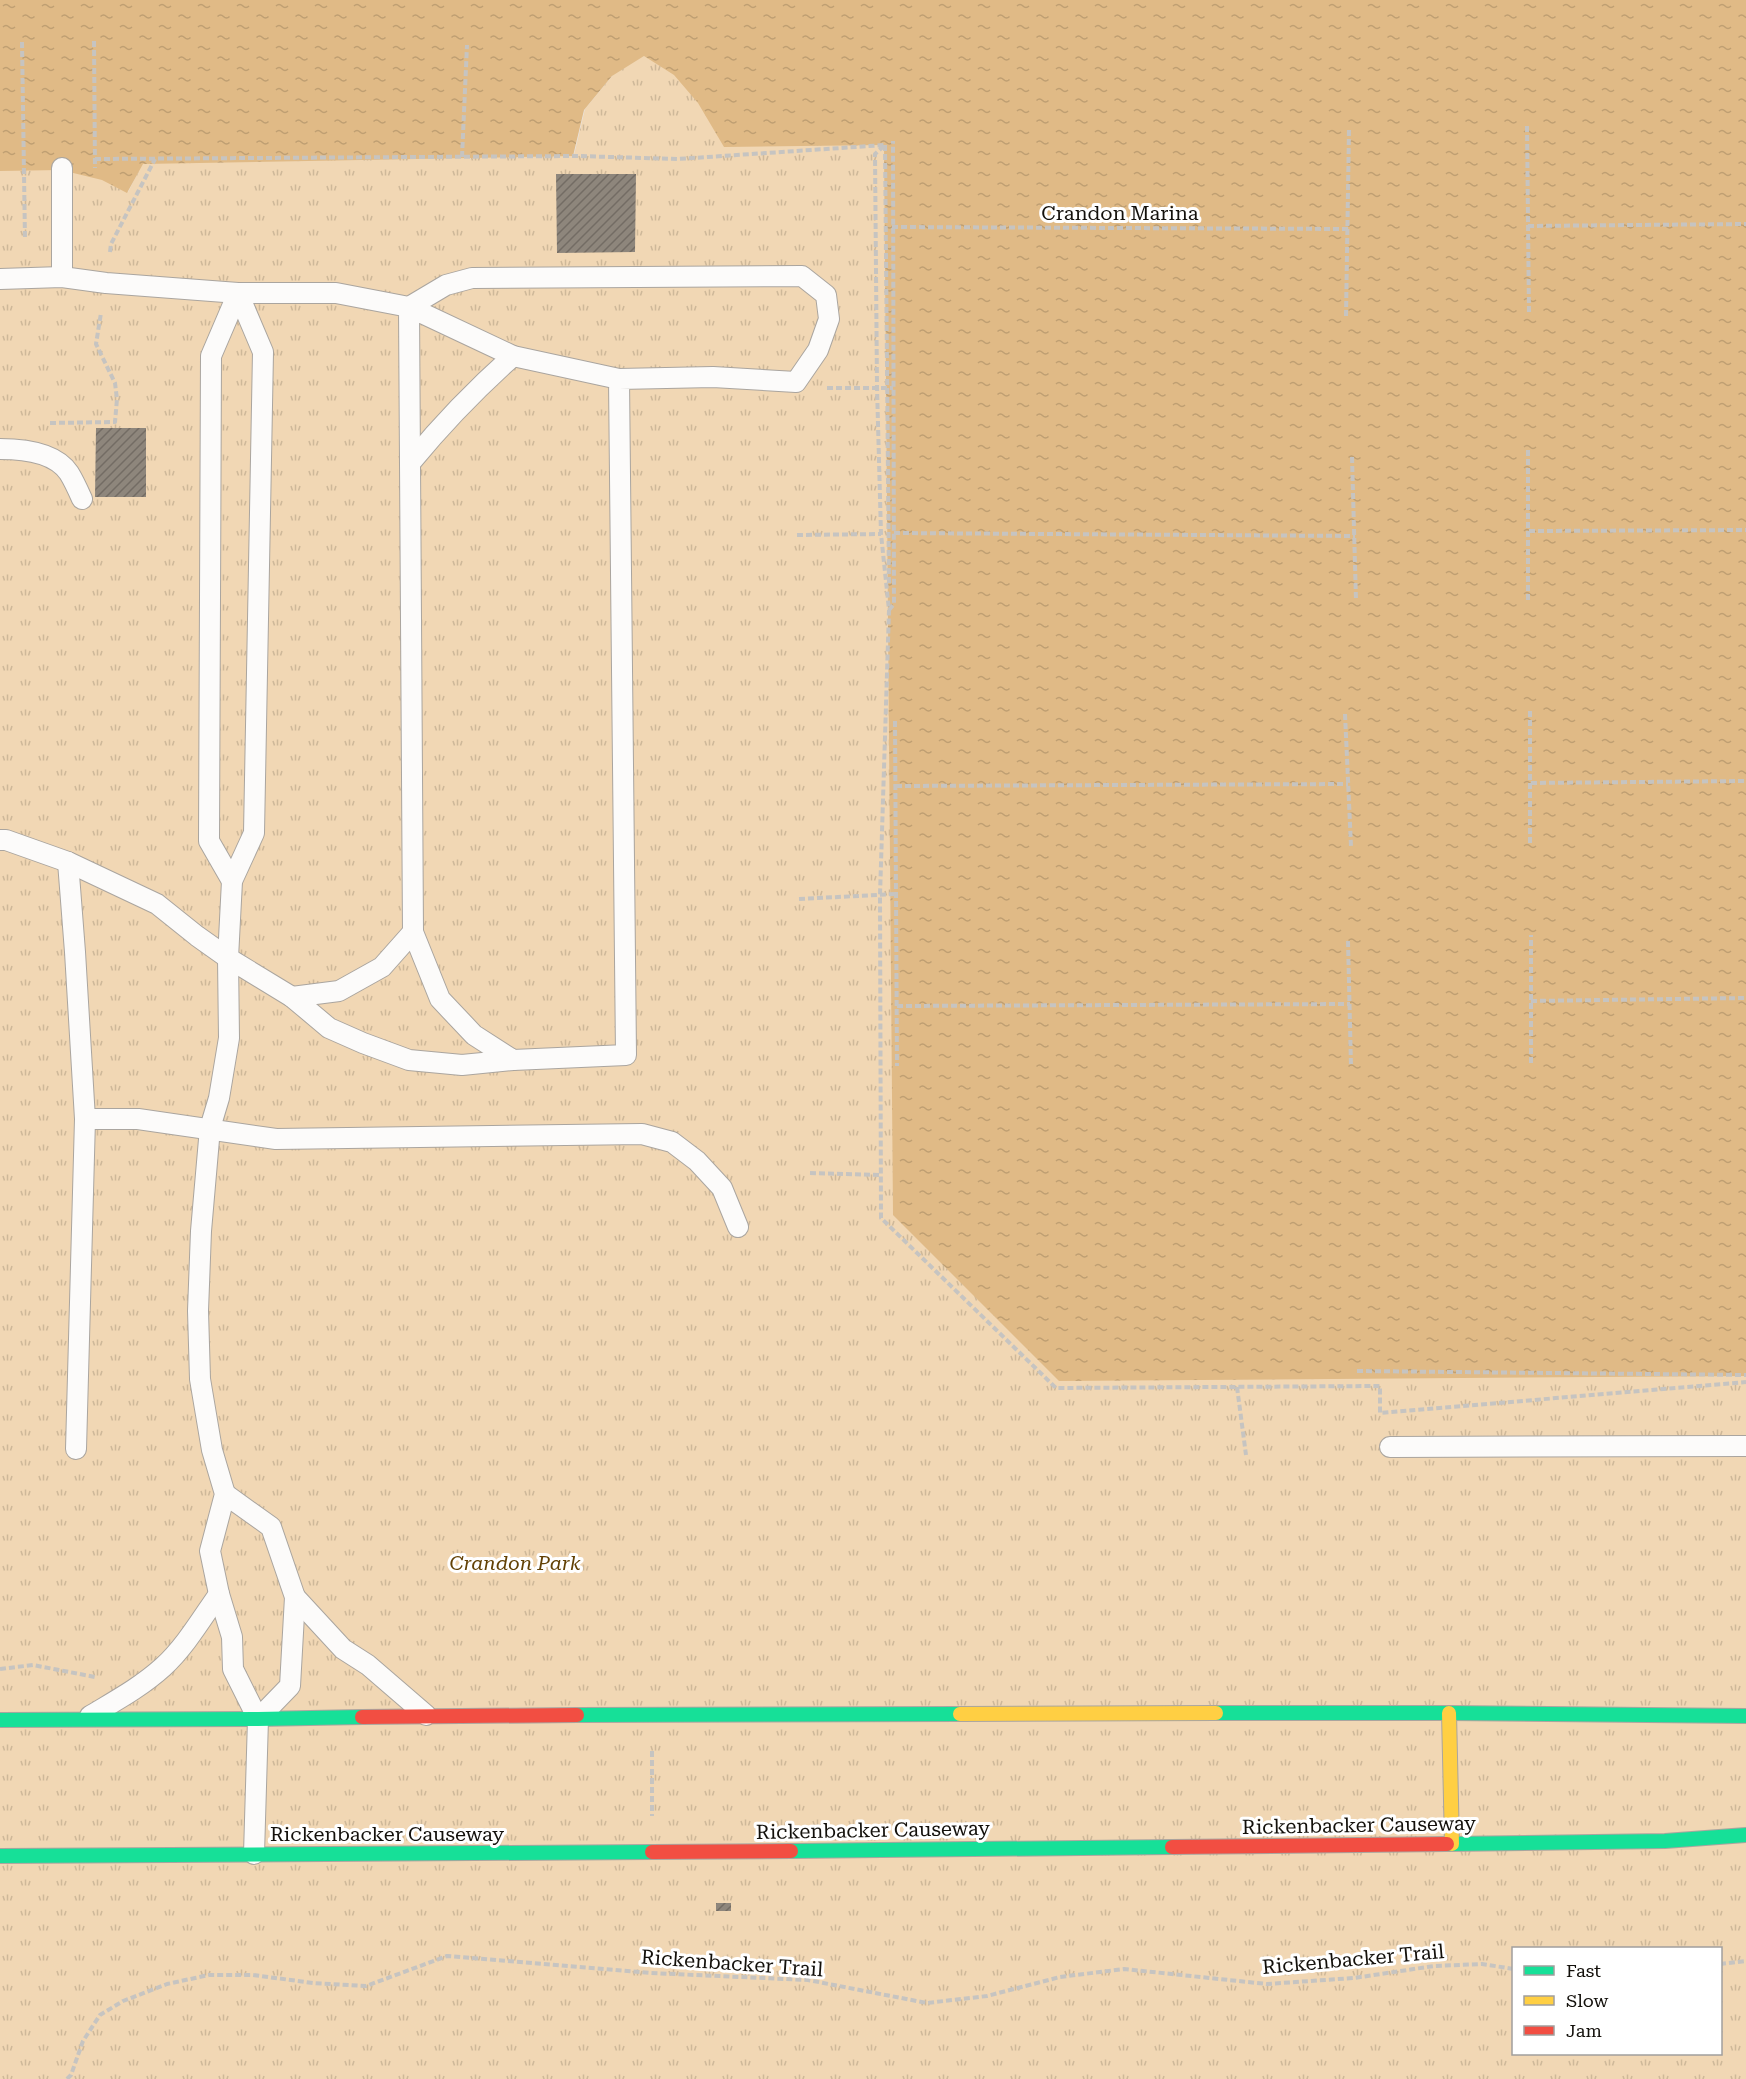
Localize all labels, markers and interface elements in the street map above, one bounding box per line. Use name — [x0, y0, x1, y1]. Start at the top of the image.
street label: Crandon Marina — [1041, 201, 1199, 225]
park label: Crandon Park — [449, 1551, 581, 1575]
street label: Rickenbacker Causeway — [1242, 1811, 1476, 1839]
street label: Rickenbacker Causeway — [756, 1816, 990, 1844]
street label: Rickenbacker Causeway — [270, 1822, 504, 1846]
street label: Rickenbacker Trail — [1261, 1939, 1445, 1979]
street label: Rickenbacker Trail — [640, 1945, 824, 1981]
legend — [1512, 1947, 1722, 2055]
text: Fast — [1566, 1960, 1601, 1981]
text: Slow — [1566, 1990, 1608, 2011]
text: Jam — [1566, 2020, 1602, 2041]

